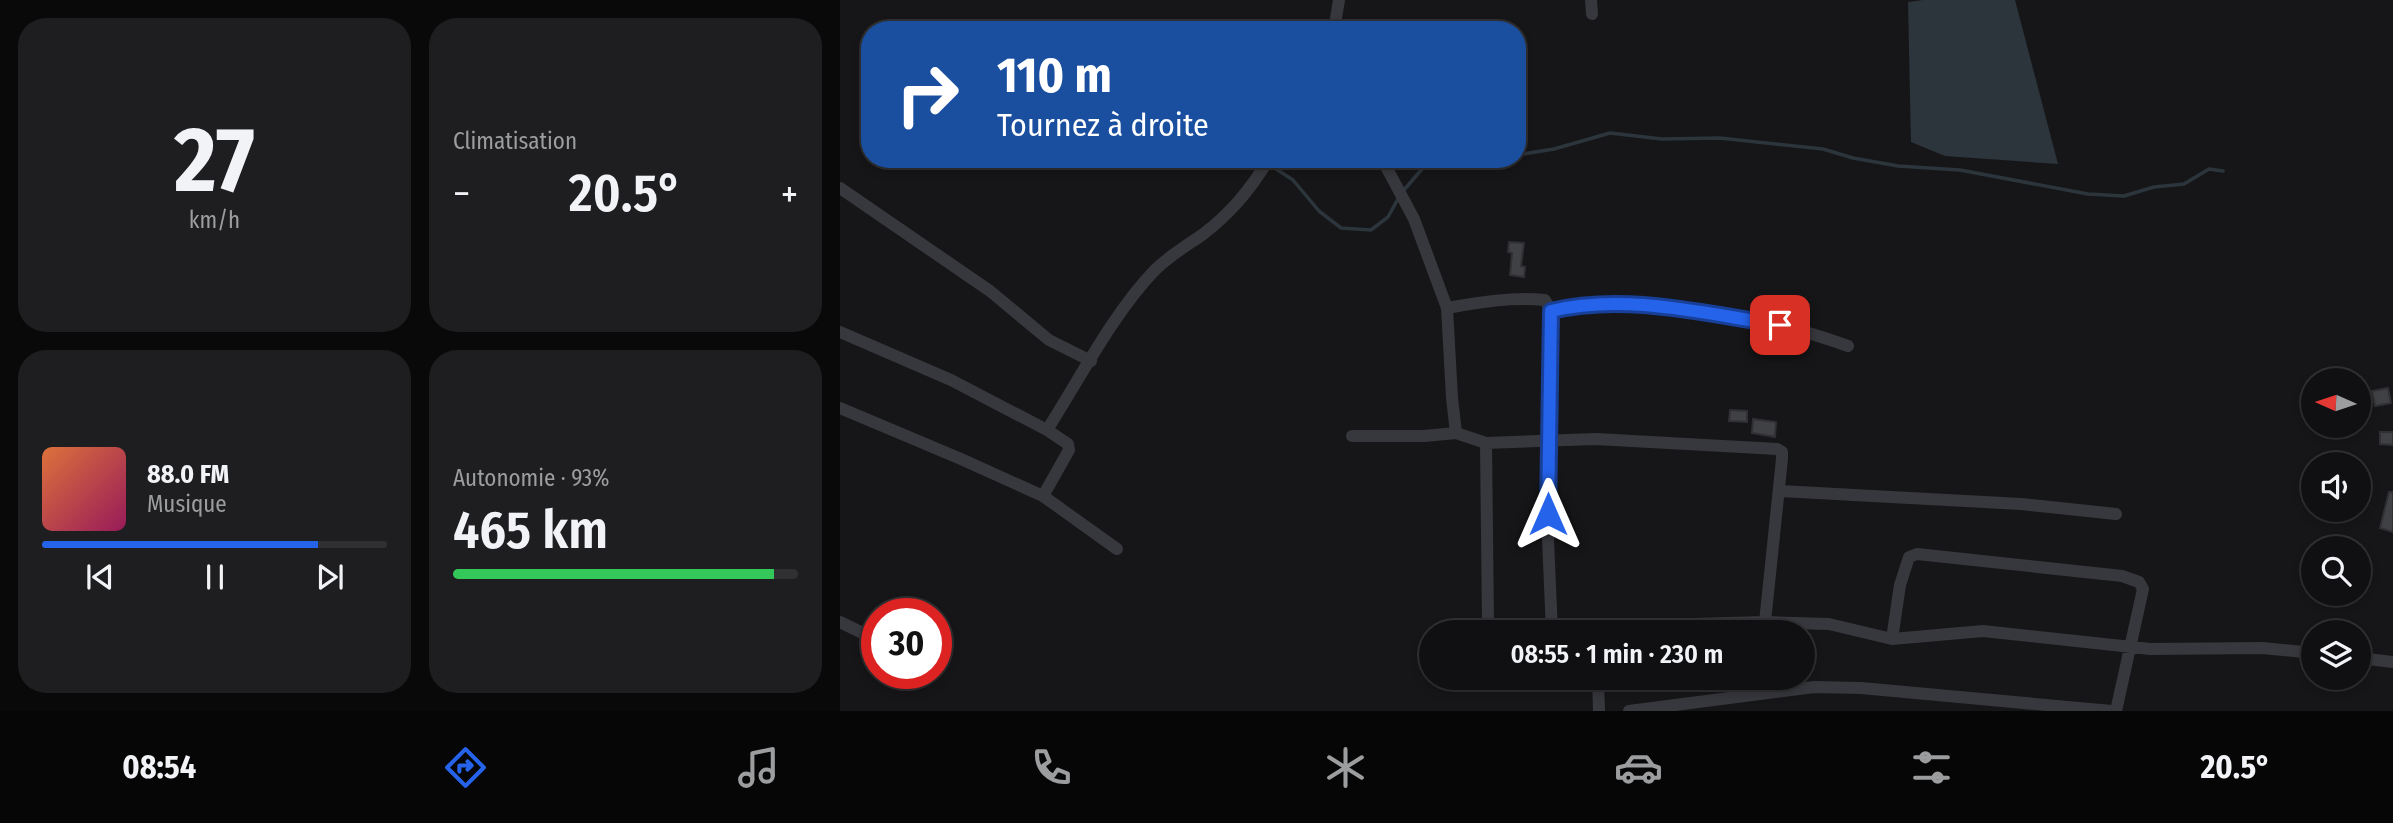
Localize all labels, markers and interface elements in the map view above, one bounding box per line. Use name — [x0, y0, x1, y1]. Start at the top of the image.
text: 110 m — [997, 46, 1112, 105]
icon: right — [882, 49, 973, 140]
text: 27 — [174, 106, 255, 215]
text: Tournez à droite — [997, 106, 1209, 144]
text: Climatisation — [453, 127, 577, 155]
text: 20.5° — [569, 162, 682, 225]
text: − — [453, 171, 470, 217]
text: + — [781, 171, 798, 217]
text: km/h — [189, 206, 240, 234]
pin — [1750, 295, 1810, 355]
icon: arrive — [1761, 306, 1799, 344]
north arrow — [2301, 368, 2371, 438]
map controls — [2301, 368, 2371, 690]
button: sound — [2301, 452, 2371, 522]
text: 88.0 FM — [147, 459, 229, 490]
text: Autonomie · 93% — [453, 464, 609, 492]
position arrow — [1511, 477, 1585, 551]
text: Musique — [147, 490, 227, 518]
text: 465 km — [453, 499, 608, 562]
button: search — [2301, 536, 2371, 606]
icon: previous — [81, 558, 119, 596]
icon: pause — [196, 558, 234, 596]
icon: next — [311, 558, 349, 596]
speed limit sign: 30 — [861, 598, 952, 689]
button: layers — [2301, 620, 2371, 690]
text: 08:55 · 1 min · 230 m — [1510, 639, 1724, 670]
icon: directions — [441, 743, 490, 792]
icon: music — [734, 743, 783, 792]
icon: phone — [1027, 743, 1076, 792]
icon: climate — [1321, 743, 1370, 792]
icon: car — [1614, 743, 1663, 792]
icon: filters — [1907, 743, 1956, 792]
text: 08:54 — [122, 748, 196, 786]
text: 20.5° — [2200, 748, 2271, 786]

